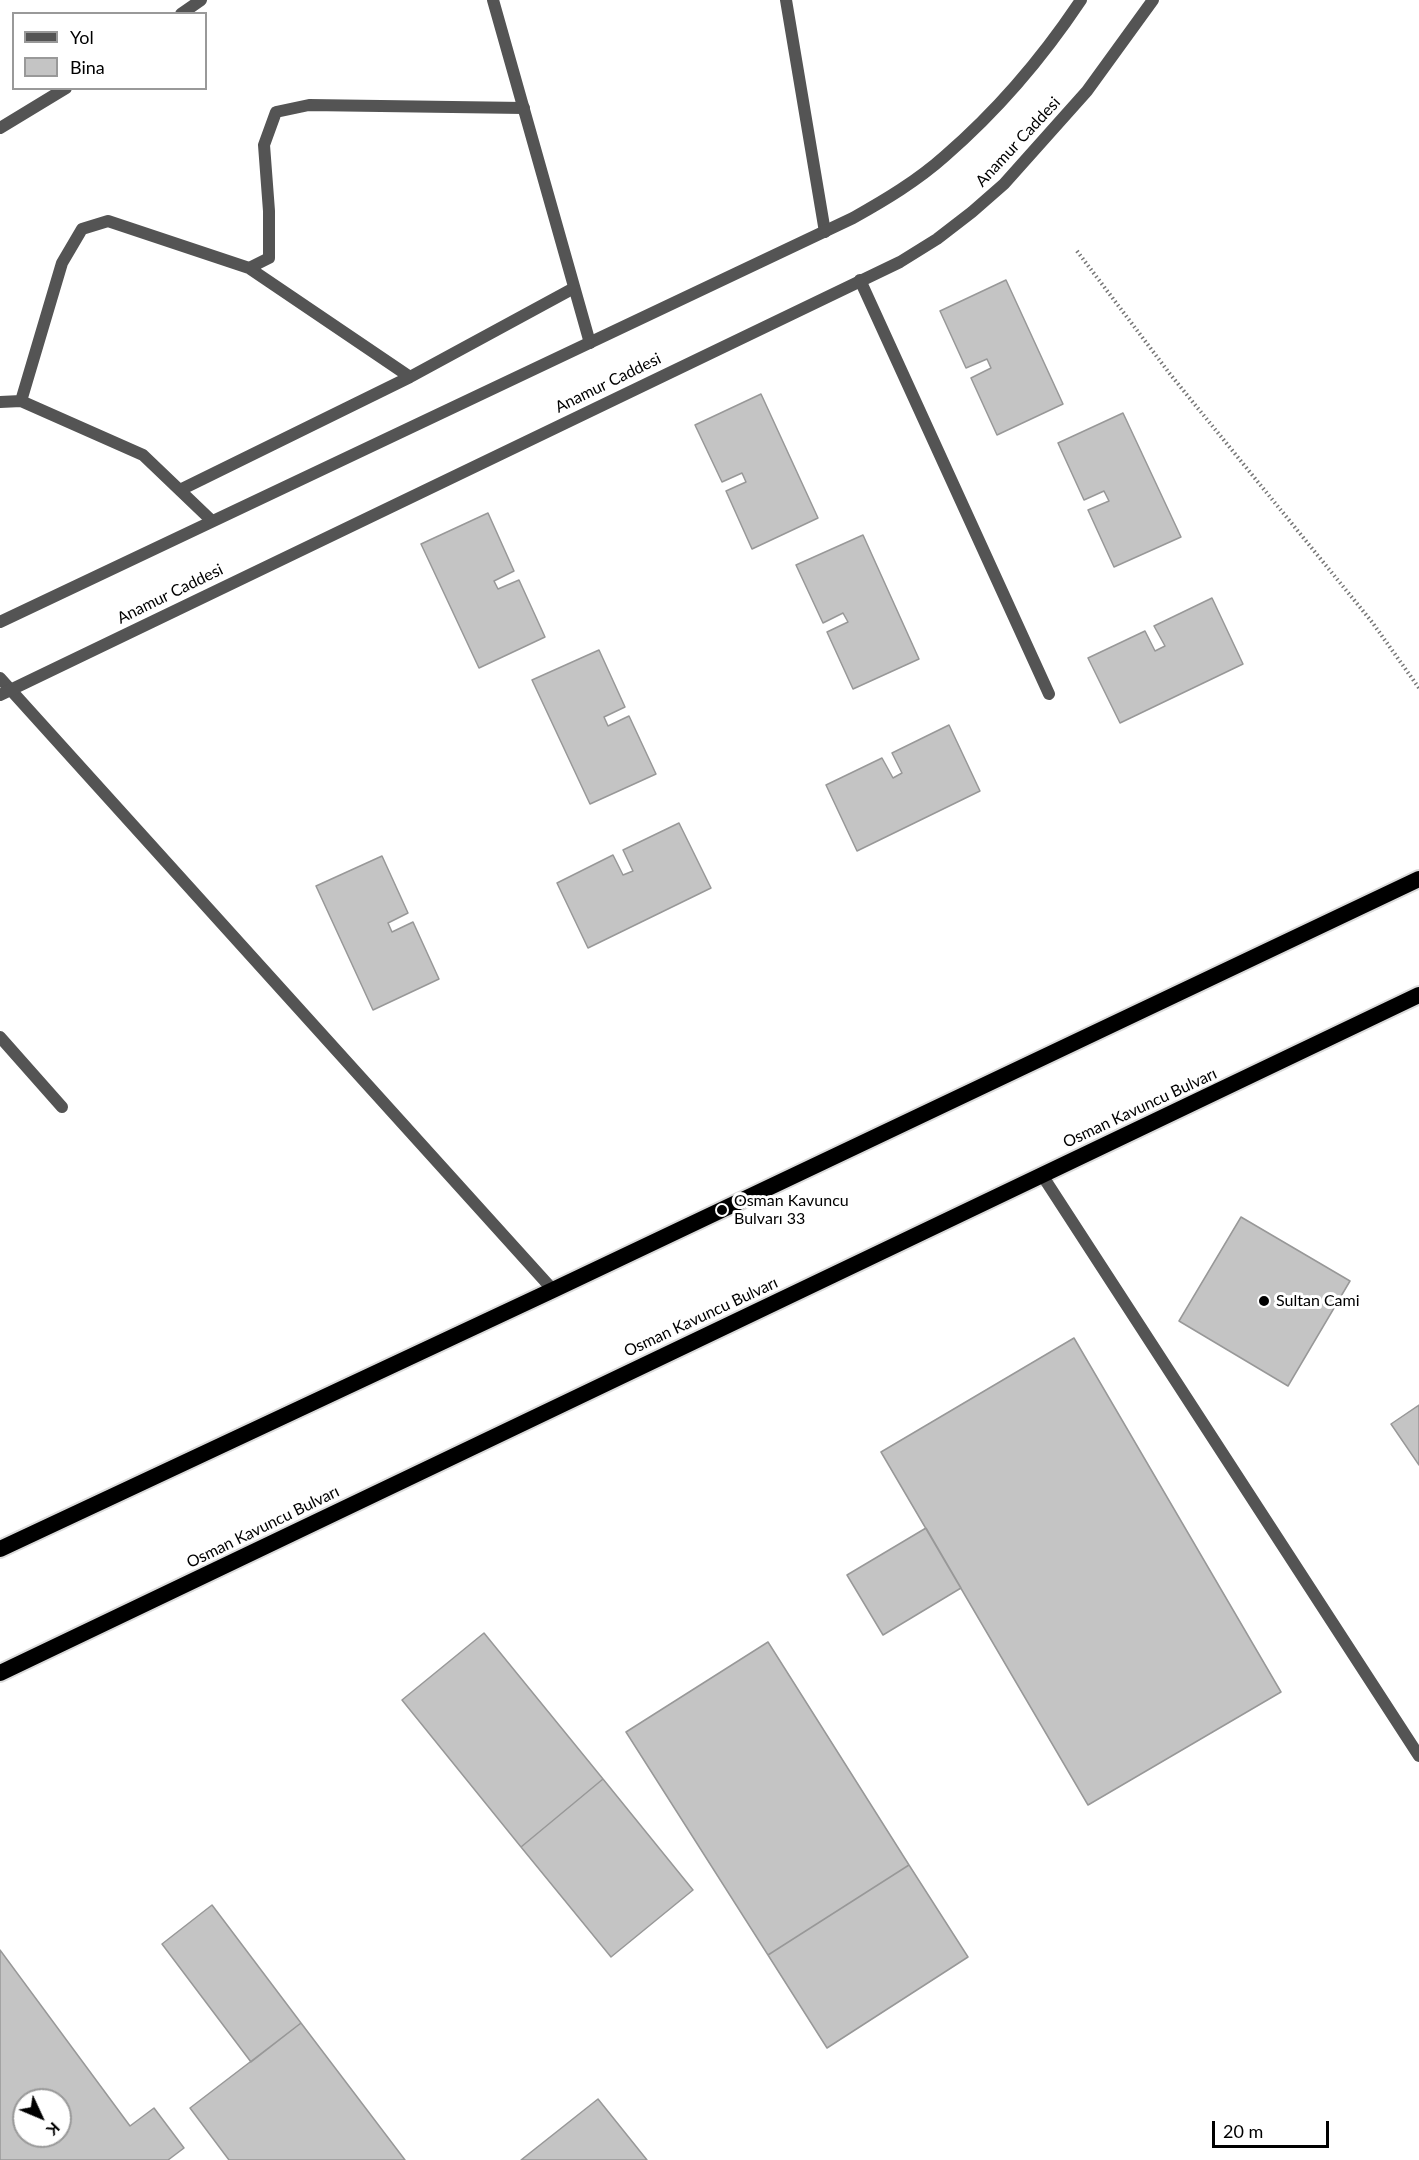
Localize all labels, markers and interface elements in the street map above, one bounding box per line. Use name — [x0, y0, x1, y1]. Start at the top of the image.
legend — [12, 12, 207, 90]
text: Yol — [70, 26, 94, 48]
text: Bina — [70, 56, 105, 78]
street label: Anamur Caddesi — [972, 93, 1064, 191]
street label: Anamur Caddesi — [552, 349, 664, 417]
street label: Anamur Caddesi — [114, 560, 226, 628]
street label: Osman Kavuncu Bulvarı — [1060, 1064, 1220, 1152]
place label: Osman Kavuncu Bulvarı 33 — [734, 1191, 849, 1229]
marker: Osman Kavuncu Bulvarı 33 — [715, 1203, 729, 1217]
street label: Osman Kavuncu Bulvarı — [621, 1273, 781, 1361]
place label: Sultan Cami — [1276, 1291, 1360, 1311]
marker: Sultan Cami — [1257, 1294, 1271, 1308]
street label: Osman Kavuncu Bulvarı — [184, 1482, 342, 1572]
north arrow — [12, 2088, 72, 2148]
scale bar — [1215, 2109, 1332, 2147]
text: K — [43, 2119, 65, 2140]
text: 20 m — [1223, 2120, 1263, 2142]

